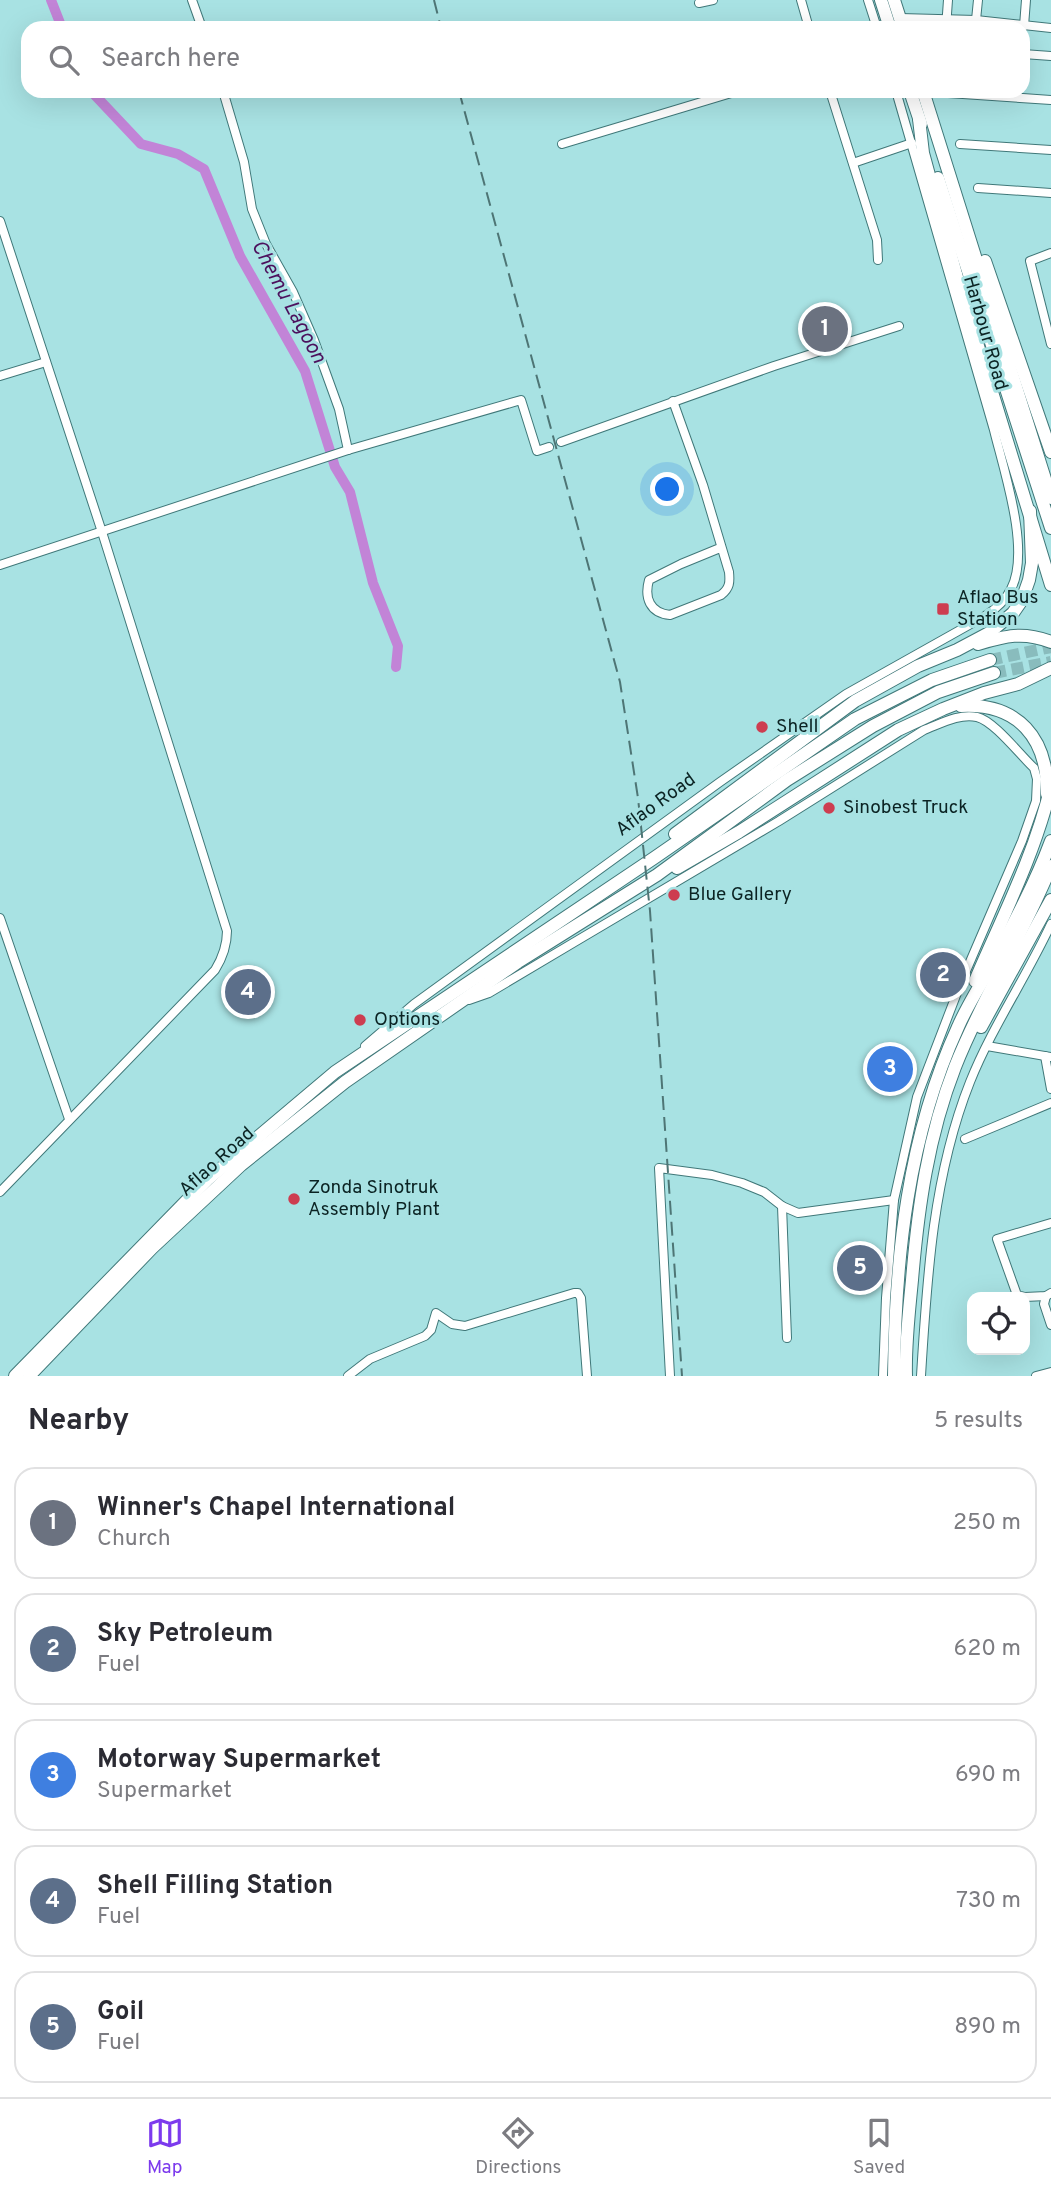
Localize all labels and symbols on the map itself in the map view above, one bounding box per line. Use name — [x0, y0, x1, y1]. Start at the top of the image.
water label: Chemu Lagoon — [244, 236, 332, 369]
street label: Harbour Road — [957, 273, 1013, 393]
pin: 1 — [802, 303, 848, 355]
your location — [650, 472, 684, 506]
place label: Aflao Bus Station — [957, 586, 1038, 632]
marker: Aflao Bus Station — [935, 601, 951, 617]
place label: Shell — [776, 715, 819, 739]
marker: Shell — [754, 719, 770, 735]
street label: Aflao Road — [611, 768, 701, 842]
place label: Sinobest Truck — [843, 796, 968, 820]
marker: Sinobest Truck — [821, 800, 837, 816]
place label: Blue Gallery — [688, 883, 792, 907]
marker: Blue Gallery — [666, 887, 682, 903]
pin: 2 — [920, 949, 966, 1001]
pin: 4 — [225, 966, 271, 1018]
place label: Options — [374, 1008, 440, 1032]
marker: Options — [352, 1012, 368, 1028]
pin: 3 — [867, 1043, 913, 1095]
street label: Aflao Road — [174, 1122, 260, 1202]
place label: Zonda Sinotruk Assembly Plant — [308, 1176, 440, 1222]
marker: Zonda Sinotruk Assembly Plant — [286, 1191, 302, 1207]
pin: 5 — [837, 1242, 883, 1294]

